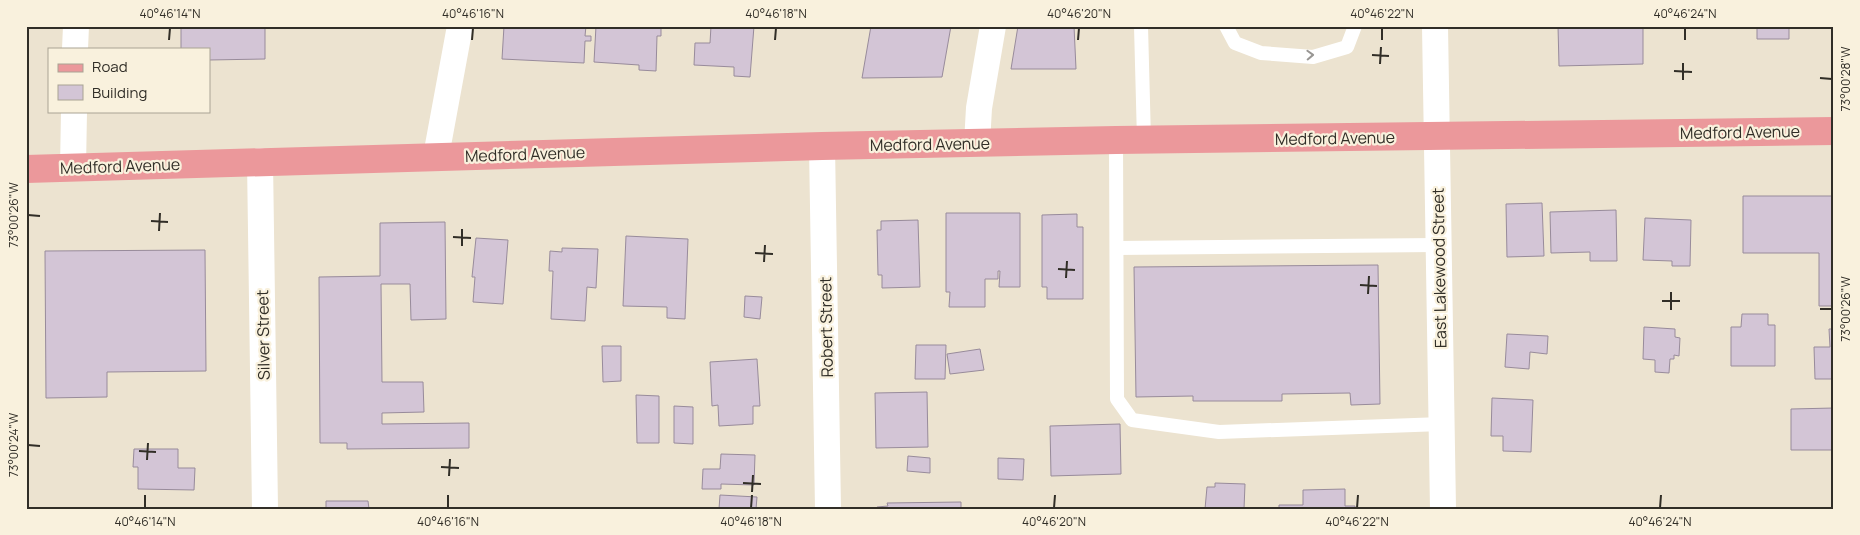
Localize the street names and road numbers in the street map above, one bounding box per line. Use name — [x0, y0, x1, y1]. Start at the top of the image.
street label: Medford Avenue — [1680, 120, 1800, 144]
street label: Medford Avenue — [1275, 126, 1395, 150]
street label: Medford Avenue — [870, 132, 990, 156]
street label: Medford Avenue — [465, 141, 585, 167]
street label: Medford Avenue — [60, 153, 180, 179]
street label: East Lakewood Street — [1427, 188, 1451, 348]
street label: Robert Street — [814, 276, 838, 378]
street label: Silver Street — [251, 290, 275, 380]

